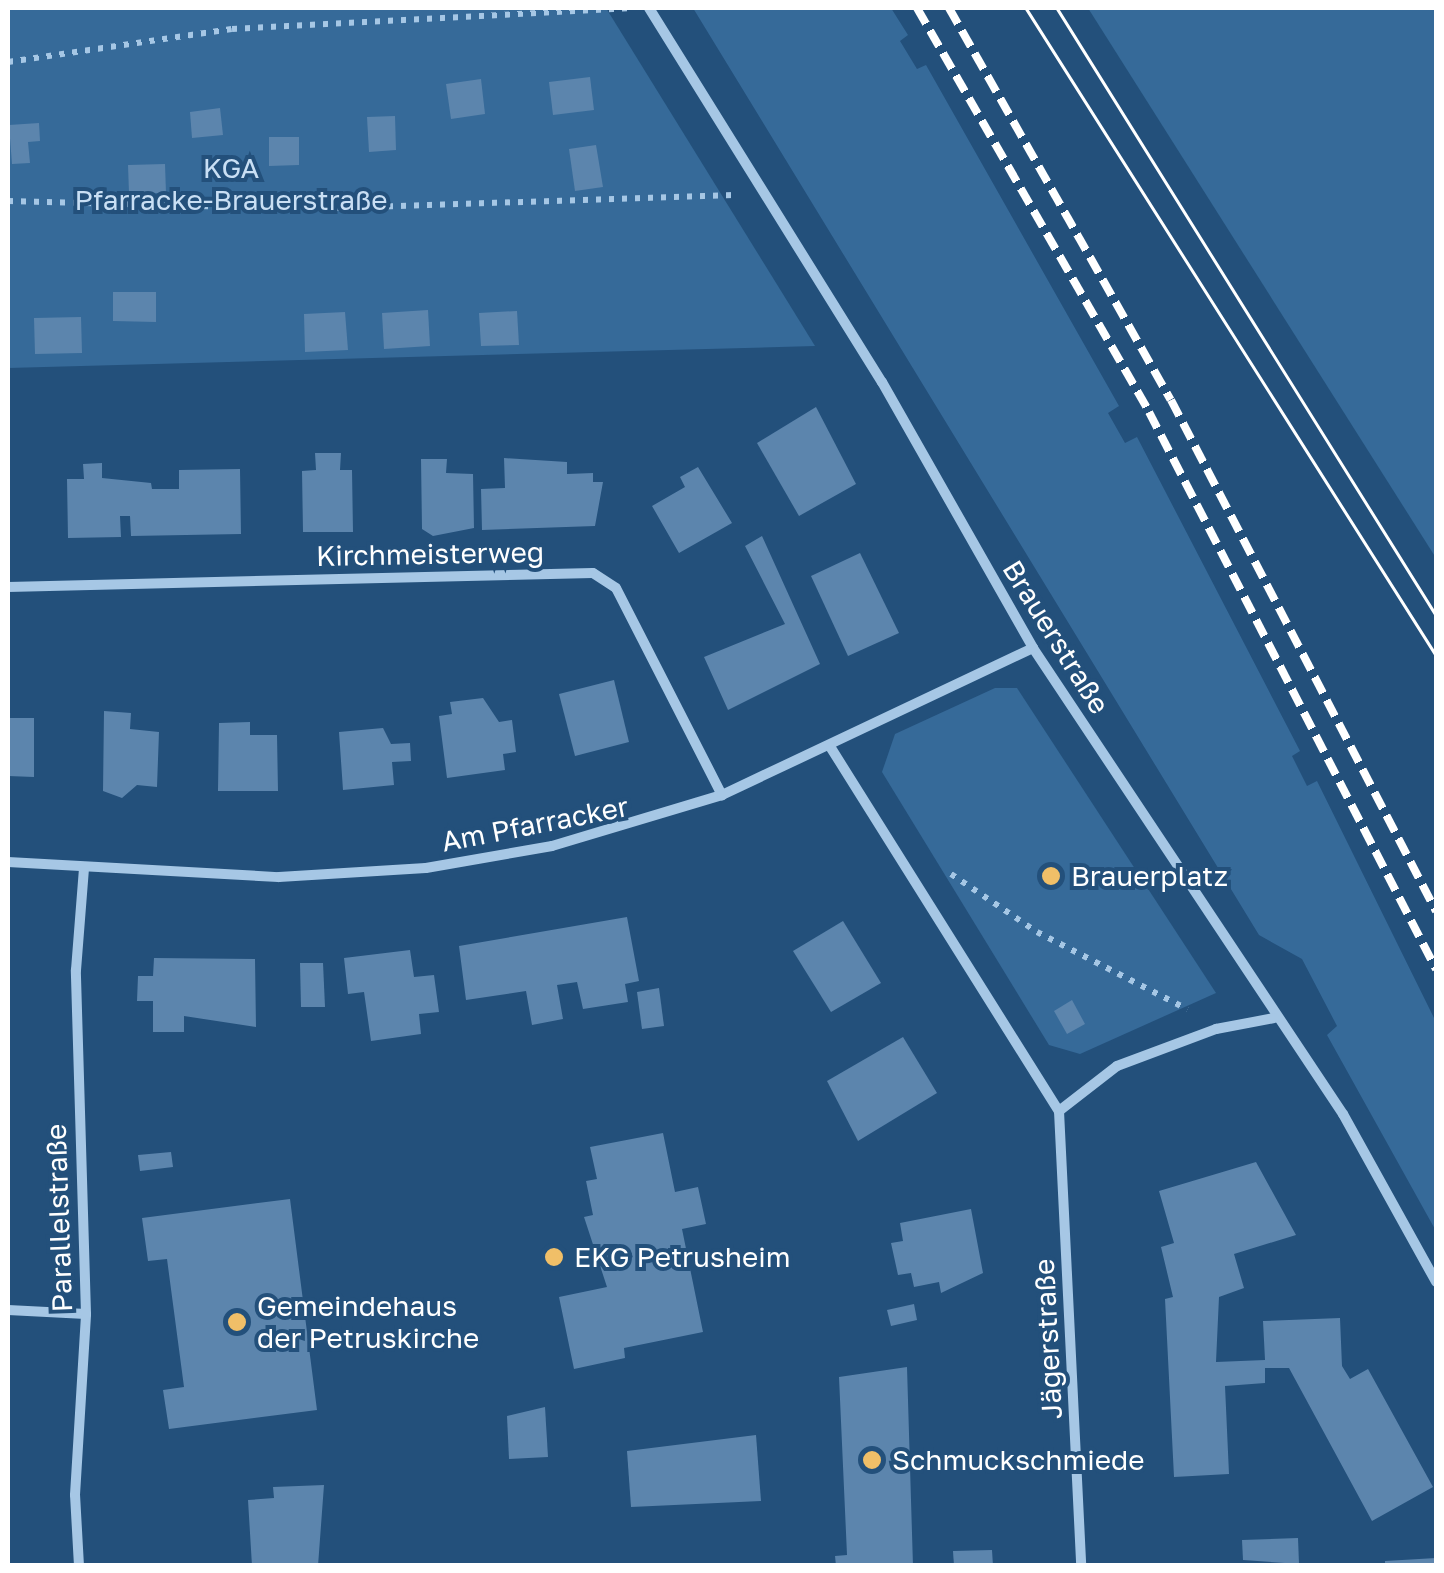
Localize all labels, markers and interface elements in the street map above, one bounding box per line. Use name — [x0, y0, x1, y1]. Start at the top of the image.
park label: KGA Pfarracke-Brauerstraße — [74, 151, 388, 217]
street label: Kirchmeisterweg — [316, 535, 544, 573]
street label: Brauerstraße — [996, 554, 1116, 720]
street label: Am Pfarracker — [439, 789, 631, 859]
place label: Brauerplatz — [1071, 859, 1228, 893]
marker: Brauerplatz — [1040, 865, 1062, 887]
street label: Parallelstraße — [39, 1123, 79, 1313]
place label: EKG Petrusheim — [574, 1240, 791, 1274]
marker: EKG Petrusheim — [543, 1246, 565, 1268]
street label: Jägerstraße — [1027, 1258, 1069, 1420]
place label: Gemeindehaus der Petruskirche — [257, 1289, 479, 1355]
marker: Gemeindehaus der Petruskirche — [226, 1311, 248, 1333]
place label: Schmuckschmiede — [892, 1443, 1145, 1477]
marker: Schmuckschmiede — [861, 1449, 883, 1471]

